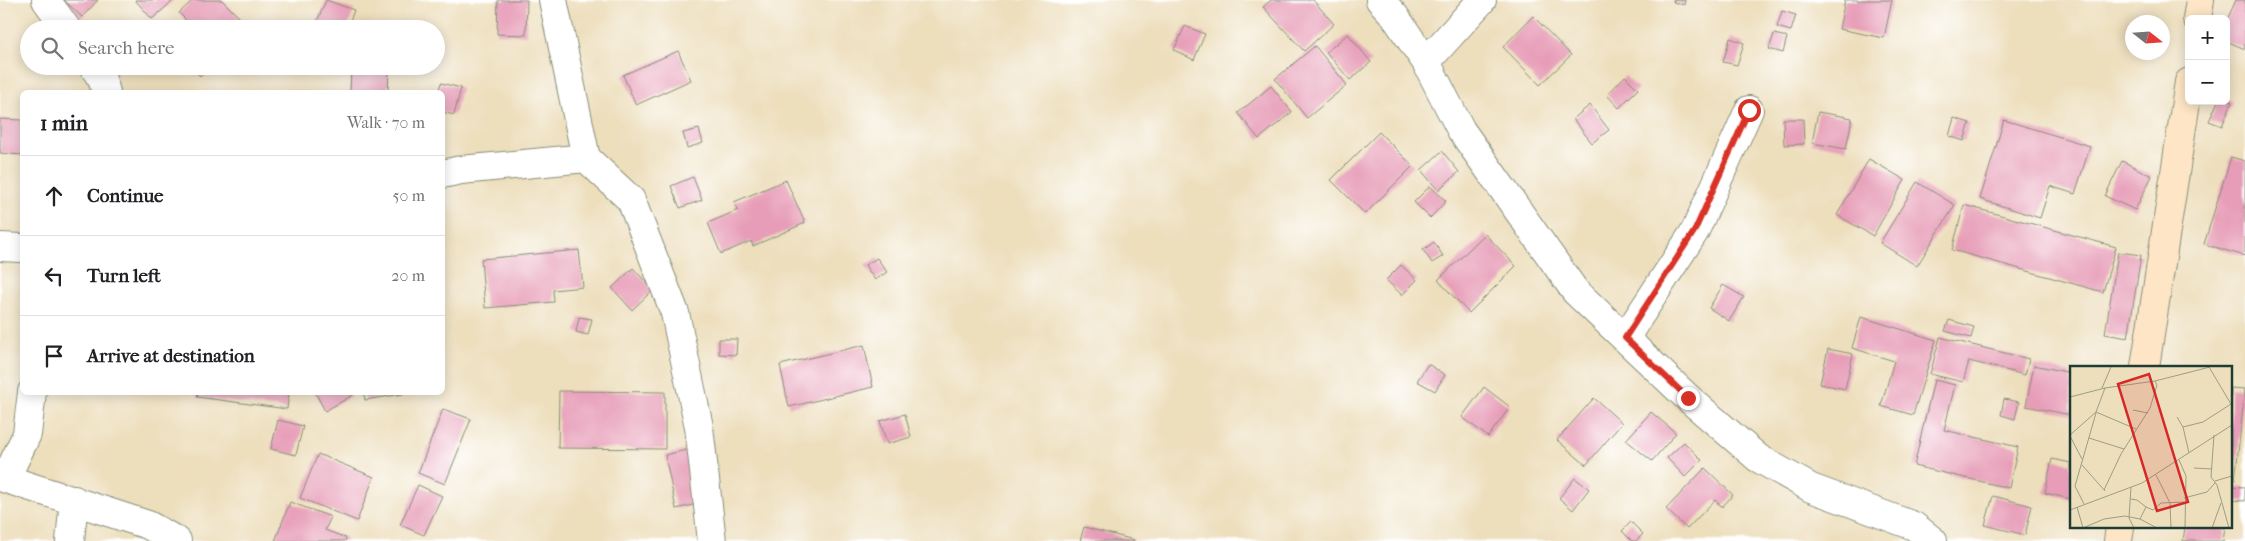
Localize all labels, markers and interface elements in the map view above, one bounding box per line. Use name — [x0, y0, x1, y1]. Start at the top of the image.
north arrow — [2125, 15, 2170, 60]
map controls — [2185, 15, 2230, 105]
button: + — [2185, 15, 2230, 60]
search box — [20, 20, 445, 75]
icon: search — [38, 34, 66, 62]
text: Search here — [78, 37, 174, 59]
button: − — [2185, 60, 2230, 105]
route start — [1738, 99, 1761, 122]
text: 1 min — [40, 111, 88, 135]
text: Walk · 70 m — [347, 113, 425, 132]
icon: ahead — [40, 182, 68, 210]
text: Continue — [87, 185, 163, 207]
text: 50 m — [393, 186, 425, 205]
icon: left — [40, 262, 68, 290]
text: Turn left — [87, 265, 161, 287]
text: 20 m — [391, 266, 425, 285]
icon: arrive — [40, 342, 68, 370]
text: Arrive at destination — [87, 345, 255, 367]
inset map — [2070, 366, 2232, 528]
route end — [1677, 387, 1700, 410]

